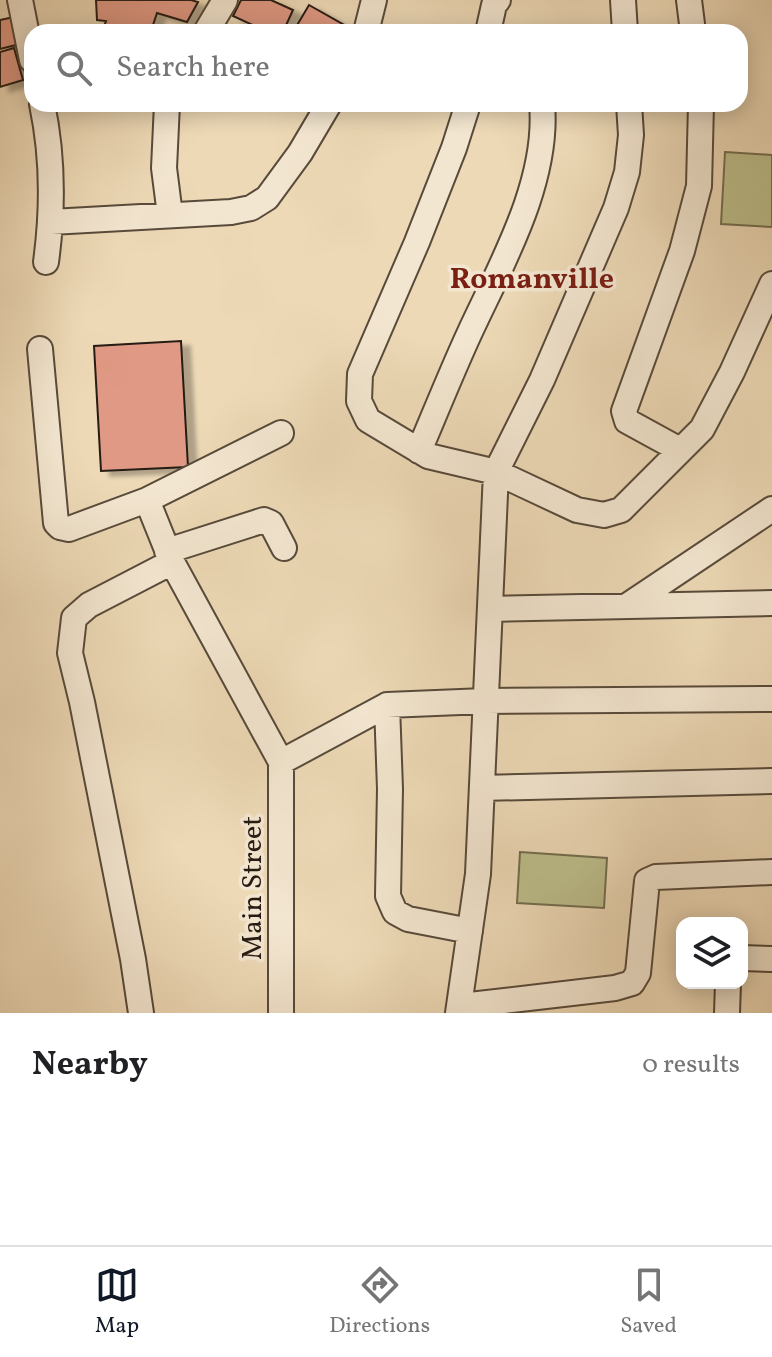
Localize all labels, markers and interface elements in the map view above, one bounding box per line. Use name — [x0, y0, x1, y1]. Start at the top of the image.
search box — [24, 24, 748, 112]
icon: search — [52, 46, 96, 90]
text: Search here — [116, 47, 270, 89]
district label: Romanville — [450, 259, 614, 301]
street label: Main Street — [234, 816, 273, 960]
map controls — [676, 917, 748, 989]
button: layers — [676, 917, 748, 989]
text: Nearby — [32, 1042, 148, 1089]
text: 0 results — [642, 1047, 740, 1083]
tab: Map — [95, 1263, 139, 1342]
tab: Directions — [329, 1263, 430, 1342]
tab: Saved — [620, 1263, 677, 1342]

